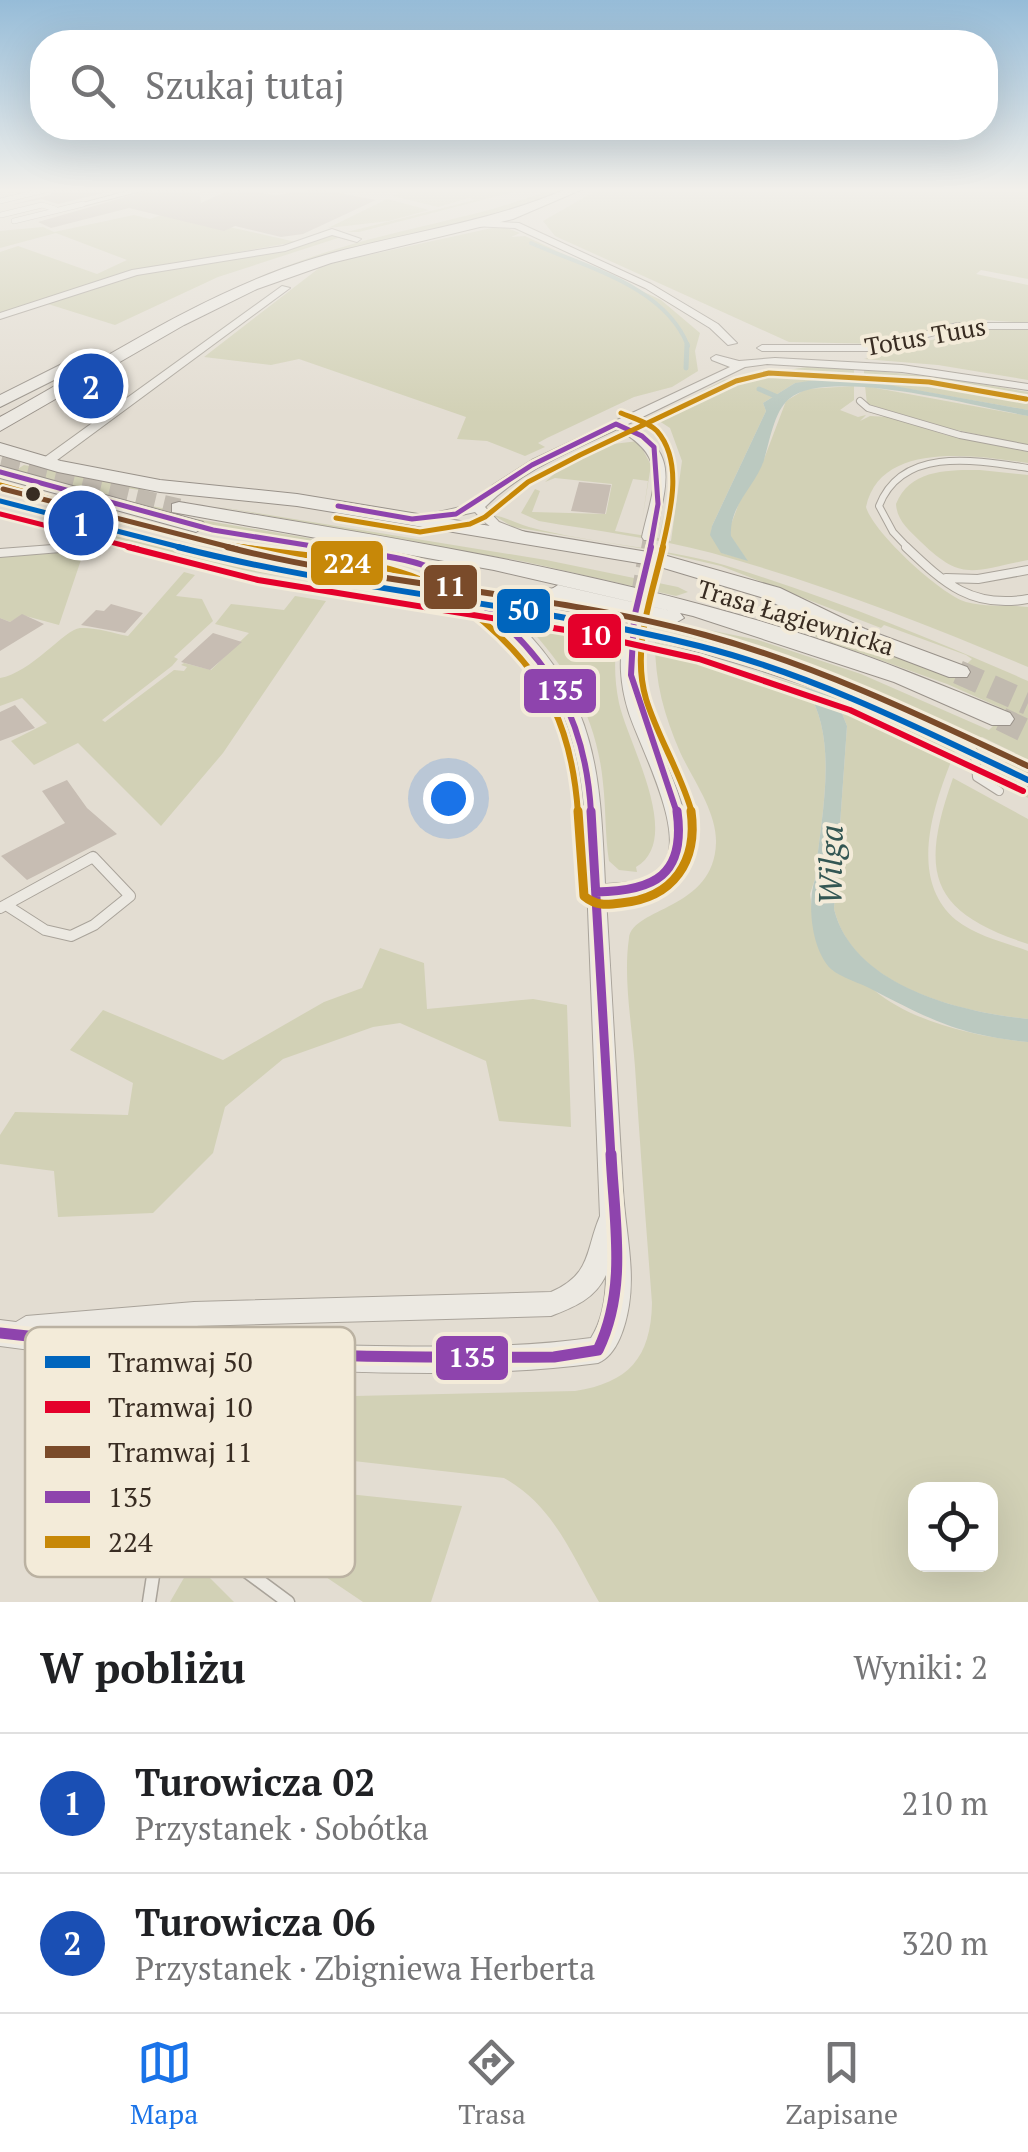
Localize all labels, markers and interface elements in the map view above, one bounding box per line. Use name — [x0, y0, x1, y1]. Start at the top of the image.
search box — [30, 30, 998, 140]
icon: search — [65, 58, 120, 113]
text: Szukaj tutaj — [145, 60, 345, 110]
street label: Totus Tuus — [862, 309, 988, 363]
pin: 2 — [58, 348, 124, 424]
unlabelled marker — [23, 484, 43, 504]
pin: 1 — [48, 486, 114, 560]
line badge: 224 — [309, 539, 385, 587]
text: 224 — [323, 544, 371, 581]
line badge: 11 — [422, 563, 479, 611]
text: 11 — [434, 567, 466, 604]
street label: Trasa Łagiewnicka — [694, 571, 899, 663]
line badge: 50 — [495, 587, 552, 635]
text: 50 — [507, 591, 539, 628]
line badge: 10 — [566, 612, 623, 660]
text: 10 — [579, 616, 611, 653]
line badge: 135 — [522, 667, 598, 715]
text: 135 — [536, 671, 584, 708]
your location — [423, 773, 474, 824]
water label: Wilga — [808, 825, 852, 905]
legend — [25, 1327, 355, 1577]
line badge: 135 — [434, 1334, 510, 1382]
text: 135 — [448, 1338, 496, 1375]
text: Tramwaj 50 — [108, 1343, 253, 1380]
text: Tramwaj 10 — [108, 1388, 253, 1425]
text: Tramwaj 11 — [108, 1433, 253, 1470]
text: 135 — [108, 1478, 153, 1515]
map controls — [908, 1482, 998, 1572]
button: locate — [908, 1482, 998, 1572]
text: 224 — [108, 1523, 153, 1560]
text: W pobliżu — [40, 1639, 246, 1695]
text: Wyniki: 2 — [854, 1646, 988, 1688]
text: Turowicza 02 — [135, 1757, 376, 1807]
text: 1 — [63, 1782, 82, 1824]
text: 210 m — [901, 1782, 988, 1824]
text: Przystanek · Sobótka — [135, 1807, 429, 1849]
text: Turowicza 06 — [135, 1897, 376, 1947]
text: 2 — [63, 1922, 82, 1964]
text: 320 m — [901, 1922, 988, 1964]
text: Przystanek · Zbigniewa Herberta — [135, 1947, 595, 1989]
tab: Mapa — [130, 2035, 198, 2132]
tab: Trasa — [458, 2035, 526, 2132]
tab: Zapisane — [786, 2035, 898, 2132]

